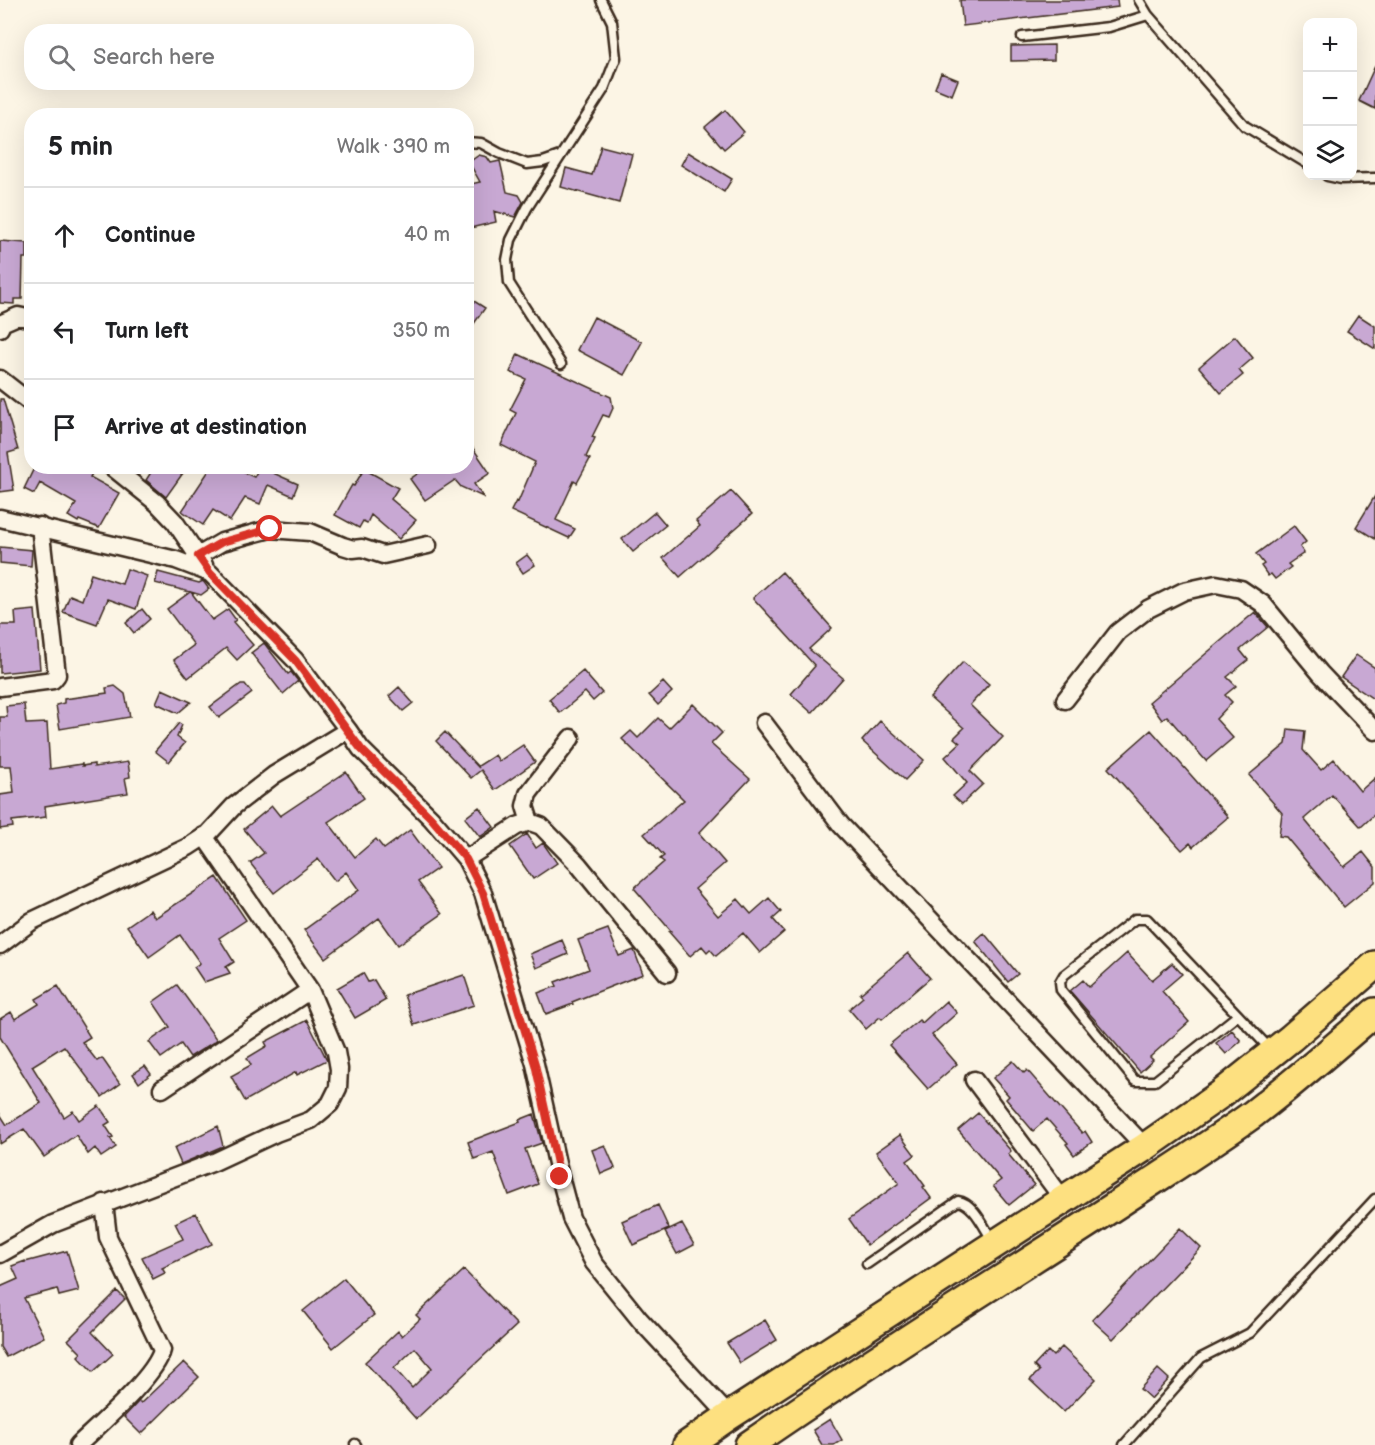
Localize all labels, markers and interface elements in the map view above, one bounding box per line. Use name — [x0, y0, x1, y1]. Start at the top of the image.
map controls — [1303, 18, 1357, 180]
button: + — [1303, 18, 1357, 72]
search box — [24, 24, 474, 90]
icon: search — [45, 41, 78, 74]
text: Search here — [93, 44, 215, 71]
button: − — [1303, 72, 1357, 126]
button: layers — [1303, 126, 1357, 180]
text: 5 min — [48, 132, 113, 163]
text: Walk · 390 m — [337, 135, 450, 159]
icon: ahead — [48, 219, 81, 252]
text: Continue — [105, 222, 195, 249]
text: 40 m — [404, 223, 450, 247]
icon: left — [48, 315, 81, 348]
text: Turn left — [105, 318, 189, 345]
text: 350 m — [393, 319, 450, 343]
icon: arrive — [48, 411, 81, 444]
text: Arrive at destination — [105, 414, 307, 441]
route start — [256, 515, 282, 541]
route end — [546, 1163, 572, 1189]

